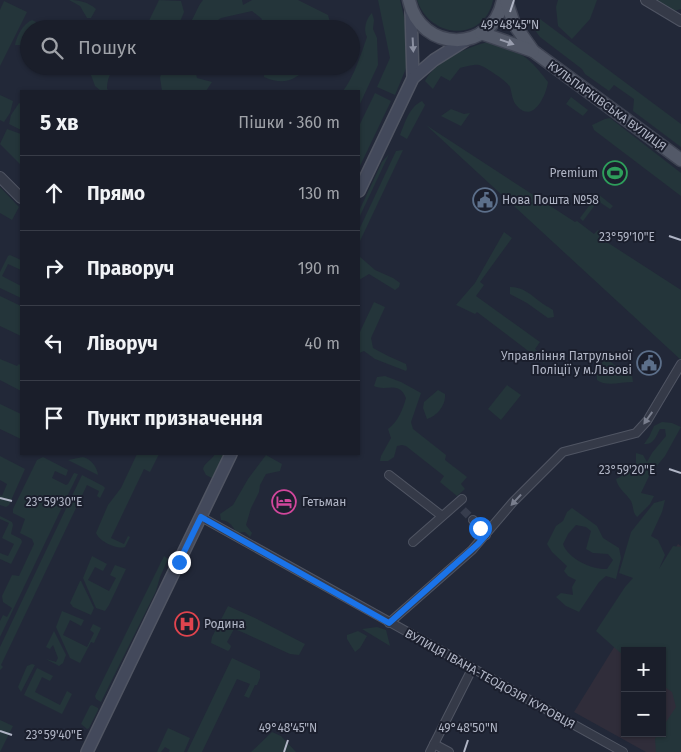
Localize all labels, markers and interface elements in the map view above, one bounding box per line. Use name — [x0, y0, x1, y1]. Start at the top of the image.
text: 49°48'45"N — [481, 18, 539, 32]
search box — [20, 20, 360, 75]
icon: search — [38, 34, 66, 62]
text: Пошук — [78, 36, 136, 59]
one-way arrow — [409, 37, 417, 53]
one-way arrow — [500, 39, 515, 46]
street label: КУЛЬПАРКІВСЬКА ВУЛИЦЯ — [545, 58, 669, 154]
text: 5 хв — [40, 110, 79, 136]
text: Пішки · 360 m — [238, 113, 340, 132]
sports icon: Premium — [602, 160, 628, 186]
place label: Premium — [550, 166, 598, 180]
icon: ahead — [40, 179, 68, 207]
text: Прямо — [87, 182, 145, 205]
text: 130 m — [298, 184, 340, 203]
public building icon: Нова Пошта №58 — [472, 187, 498, 213]
place label: Нова Пошта №58 — [502, 193, 599, 207]
text: 23°59'10"E — [599, 230, 655, 244]
icon: right — [40, 254, 68, 282]
text: Праворуч — [87, 257, 174, 280]
text: 190 m — [298, 259, 340, 278]
icon: left — [40, 329, 68, 357]
text: Ліворуч — [87, 332, 158, 355]
text: 40 m — [305, 334, 340, 353]
place label: Управління Патрульної Поліції у м.Львові — [501, 349, 633, 377]
public building icon: Управління Патрульної Поліції у м.Львові — [636, 350, 662, 376]
icon: arrive — [40, 404, 68, 432]
text: Пункт призначення — [87, 407, 263, 430]
one-way arrow — [643, 411, 653, 425]
text: 23°59'20"E — [599, 463, 655, 477]
hotel icon: Гетьман — [271, 489, 297, 515]
one-way arrow — [510, 494, 522, 506]
text: 23°59'30"E — [26, 495, 82, 509]
place label: Гетьман — [302, 495, 346, 509]
route start — [469, 517, 492, 540]
route end — [168, 551, 191, 574]
hospital icon: Родина — [174, 611, 200, 637]
place label: Родина — [204, 617, 245, 631]
street label: ВУЛИЦЯ ІВАНА-ТЕОДОЗІЯ КУРОВЦЯ — [403, 626, 577, 732]
map controls — [621, 647, 666, 737]
button: + — [621, 647, 666, 692]
button: − — [621, 692, 666, 737]
text: 49°48'45"N — [259, 721, 317, 735]
text: 49°48'50"N — [438, 721, 498, 735]
text: 23°59'40"E — [26, 728, 82, 742]

